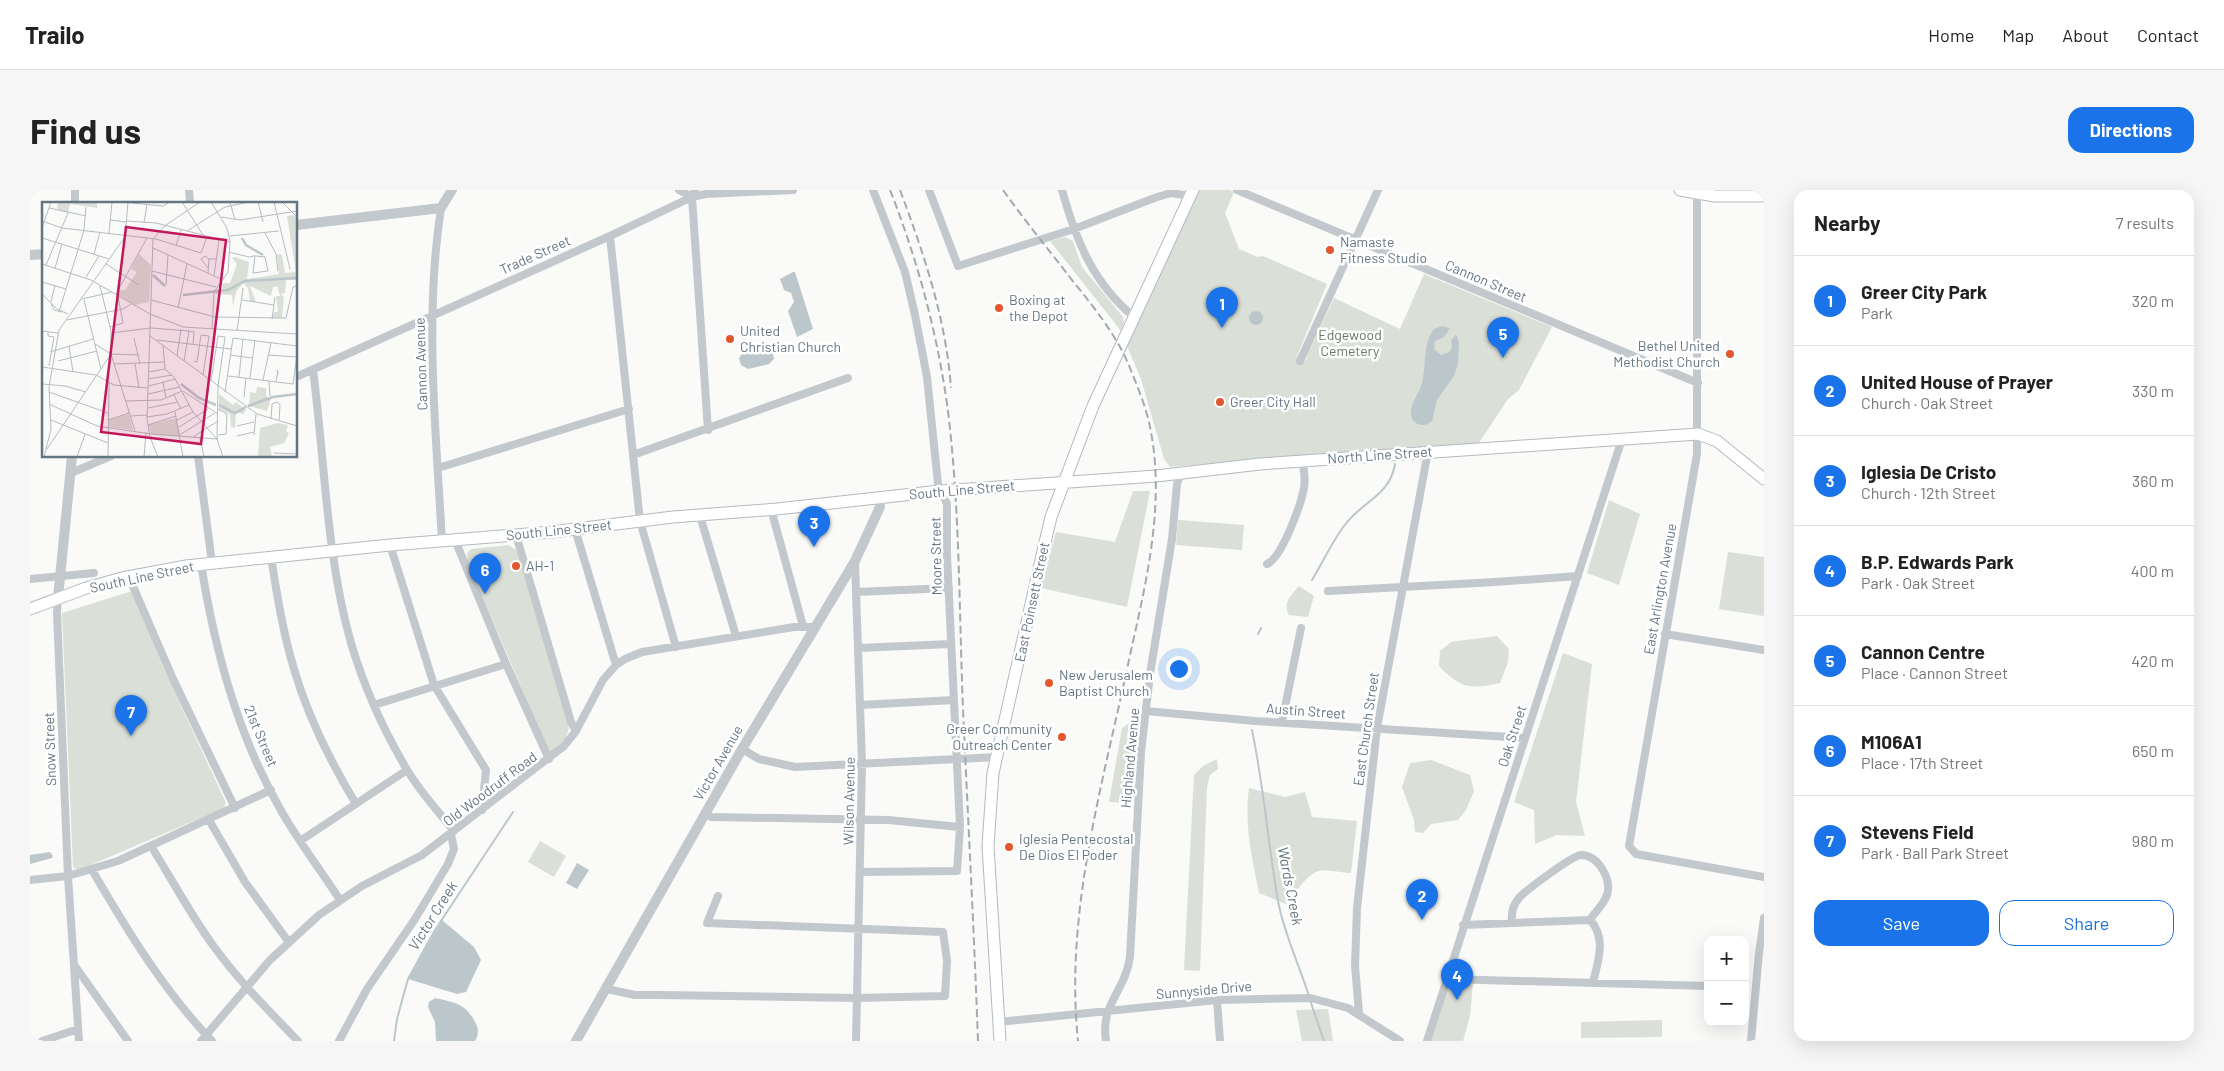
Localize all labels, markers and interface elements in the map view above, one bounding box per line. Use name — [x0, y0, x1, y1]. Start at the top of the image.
text: Trailo — [25, 20, 85, 49]
text: Home — [1928, 24, 1974, 46]
text: Map — [2002, 24, 2034, 46]
text: About — [2062, 24, 2109, 46]
text: Contact — [2137, 24, 2199, 46]
button: Directions — [2068, 107, 2194, 153]
text: Find us — [30, 109, 141, 151]
inset map — [42, 202, 298, 458]
text: Nearby — [1814, 210, 1880, 235]
text: 7 results — [2116, 213, 2174, 232]
street label: Trade Street — [497, 231, 573, 278]
place label: Namaste Fitness Studio — [1340, 233, 1427, 266]
marker: Namaste Fitness Studio — [1324, 244, 1336, 256]
street label: Cannon Street — [1443, 256, 1529, 305]
text: Greer City Park — [1861, 280, 1987, 303]
pin: 1 — [1206, 287, 1238, 328]
place label: Boxing at the Depot — [1009, 291, 1068, 324]
text: 1 — [1827, 291, 1833, 310]
text: 320 m — [2132, 291, 2174, 310]
marker: Boxing at the Depot — [993, 302, 1005, 314]
text: Park — [1861, 303, 1892, 322]
street label: Cannon Avenue — [410, 317, 431, 411]
pin: 5 — [1487, 317, 1519, 358]
place label: United Christian Church — [740, 322, 841, 355]
park label: Edgewood Cemetery — [1318, 326, 1382, 359]
marker: United Christian Church — [724, 333, 736, 345]
place label: Bethel United Methodist Church — [1613, 337, 1720, 370]
marker: Bethel United Methodist Church — [1724, 348, 1736, 360]
text: United House of Prayer — [1861, 370, 2053, 393]
text: 2 — [1826, 381, 1834, 400]
text: 330 m — [2132, 381, 2174, 400]
place label: Greer City Hall — [1230, 393, 1316, 410]
text: Church · Oak Street — [1861, 393, 1993, 412]
marker: Greer City Hall — [1214, 396, 1226, 408]
street label: North Line Street — [1327, 442, 1433, 467]
text: Iglesia De Cristo — [1861, 460, 1996, 483]
text: 3 — [1826, 471, 1834, 490]
text: 360 m — [2132, 471, 2174, 490]
street label: South Line Street — [908, 476, 1016, 503]
text: Church · 12th Street — [1861, 483, 1996, 502]
pin: 3 — [798, 506, 830, 547]
street label: South Line Street — [505, 515, 613, 544]
street label: Moore Street — [926, 516, 945, 596]
street label: East Arlington Avenue — [1640, 522, 1679, 656]
street label: East Poinsett Street — [1010, 540, 1053, 663]
text: B.P. Edwards Park — [1861, 550, 2014, 573]
pin: 6 — [469, 553, 501, 594]
street label: South Line Street — [88, 557, 196, 596]
place label: AH-1 — [526, 557, 554, 574]
marker: AH-1 — [510, 560, 522, 572]
text: 4 — [1825, 561, 1835, 580]
text: 400 m — [2131, 561, 2174, 580]
text: Park · Oak Street — [1861, 573, 1975, 592]
text: Cannon Centre — [1861, 640, 1985, 663]
text: 5 — [1826, 651, 1834, 670]
text: 420 m — [2131, 651, 2174, 670]
your location — [1166, 656, 1192, 682]
text: Place · Cannon Street — [1861, 663, 2008, 682]
place label: New Jerusalem Baptist Church — [1059, 666, 1153, 699]
street label: East Church Street — [1349, 671, 1382, 787]
marker: New Jerusalem Baptist Church — [1043, 677, 1055, 689]
pin: 7 — [115, 695, 147, 736]
street label: Austin Street — [1266, 699, 1347, 722]
street label: 21st Street — [241, 703, 282, 769]
street label: Oak Street — [1494, 703, 1529, 769]
street label: Highland Avenue — [1117, 707, 1142, 809]
street label: Snow Street — [40, 712, 59, 786]
place label: Greer Community Outreach Center — [946, 720, 1053, 753]
street label: Victor Avenue — [689, 722, 746, 803]
text: M106A1 — [1861, 730, 1922, 753]
marker: Greer Community Outreach Center — [1056, 731, 1068, 743]
text: 6 — [1826, 741, 1834, 760]
text: 650 m — [2132, 741, 2174, 760]
street label: Old Woodruff Road — [439, 748, 540, 829]
text: Place · 17th Street — [1861, 753, 1983, 772]
street label: Wilson Avenue — [839, 757, 858, 845]
text: Stevens Field — [1861, 820, 1974, 843]
place label: Iglesia Pentecostal De Dios El Poder — [1019, 830, 1133, 863]
text: 7 — [1826, 831, 1834, 850]
text: 980 m — [2132, 831, 2174, 850]
marker: Iglesia Pentecostal De Dios El Poder — [1003, 841, 1015, 853]
text: Park · Ball Park Street — [1861, 843, 2009, 862]
water label: Wards Creek — [1275, 845, 1308, 927]
water label: Victor Creek — [404, 877, 461, 953]
pin: 2 — [1406, 879, 1438, 920]
button: Save — [1814, 900, 1989, 946]
button: Share — [1999, 900, 2174, 946]
map controls — [1704, 936, 1749, 1026]
button: + — [1704, 936, 1749, 981]
pin: 4 — [1441, 959, 1473, 1000]
street label: Sunnyside Drive — [1155, 977, 1253, 1002]
button: − — [1704, 981, 1749, 1026]

